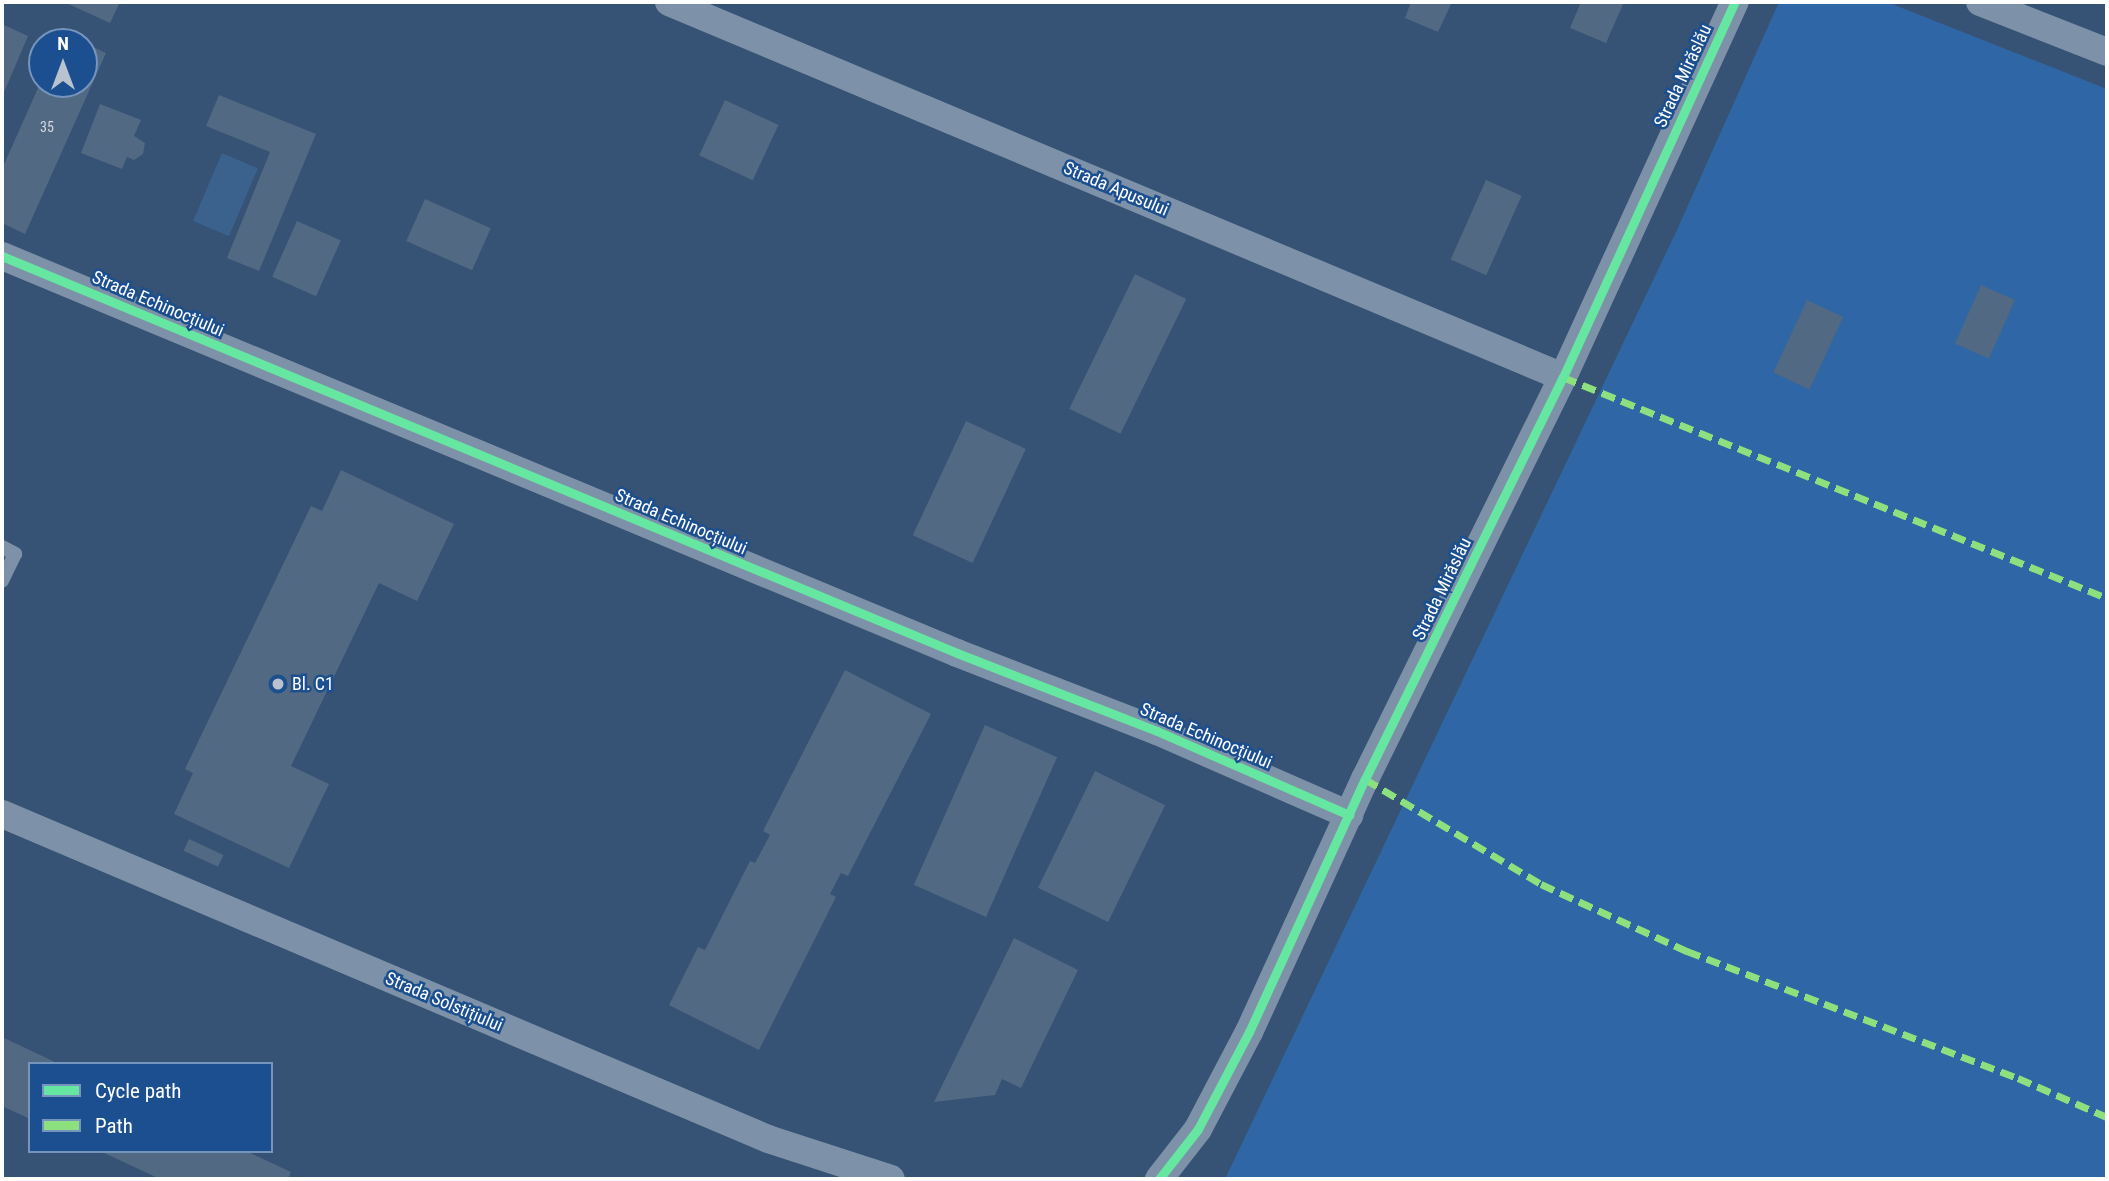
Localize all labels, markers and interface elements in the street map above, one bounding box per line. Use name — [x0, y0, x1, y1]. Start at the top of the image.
street label: Strada Mirăslău — [1650, 21, 1716, 131]
north arrow — [28, 28, 98, 98]
text: N — [57, 32, 69, 55]
house number: 35 — [40, 119, 54, 135]
street label: Strada Apusului — [1060, 157, 1172, 221]
street label: Strada Echinocțiului — [89, 266, 227, 342]
street label: Strada Echinocțiului — [612, 484, 750, 560]
street label: Strada Mirăslău — [1408, 534, 1476, 644]
place label: Bl. C1 — [292, 673, 334, 695]
marker: Bl. C1 — [270, 676, 286, 692]
street label: Strada Echinocțiului — [1137, 698, 1275, 774]
street label: Strada Solstițiului — [382, 968, 506, 1036]
legend — [28, 1062, 273, 1153]
text: Cycle path — [95, 1079, 181, 1103]
text: Path — [95, 1114, 133, 1138]

